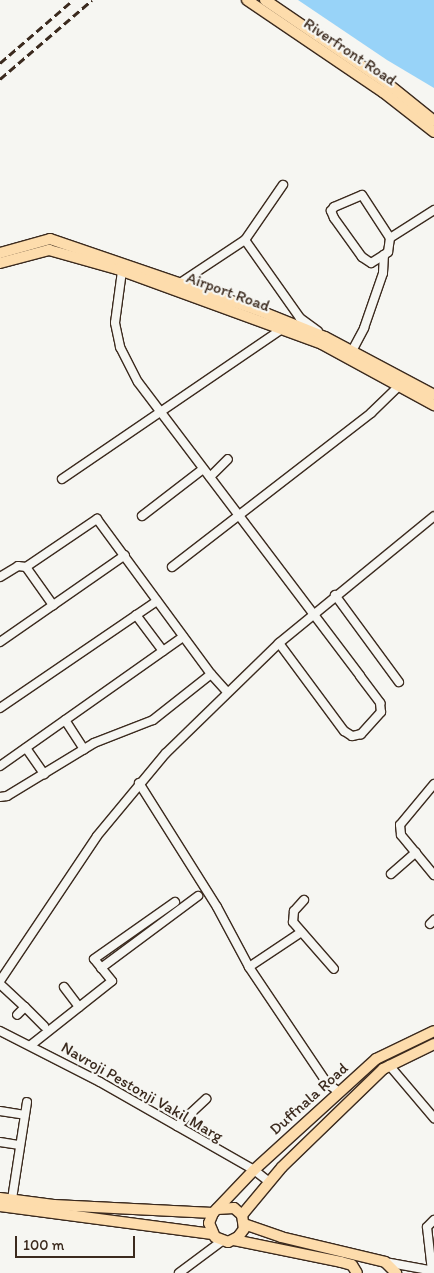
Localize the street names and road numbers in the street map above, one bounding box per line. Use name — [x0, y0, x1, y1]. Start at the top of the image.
street label: Riverfront Road — [300, 14, 400, 90]
street label: Airport Road — [184, 268, 272, 316]
street label: Navroji Pestonji Vakil Marg — [58, 1038, 226, 1146]
street label: Duffnala Road — [266, 1059, 352, 1139]

